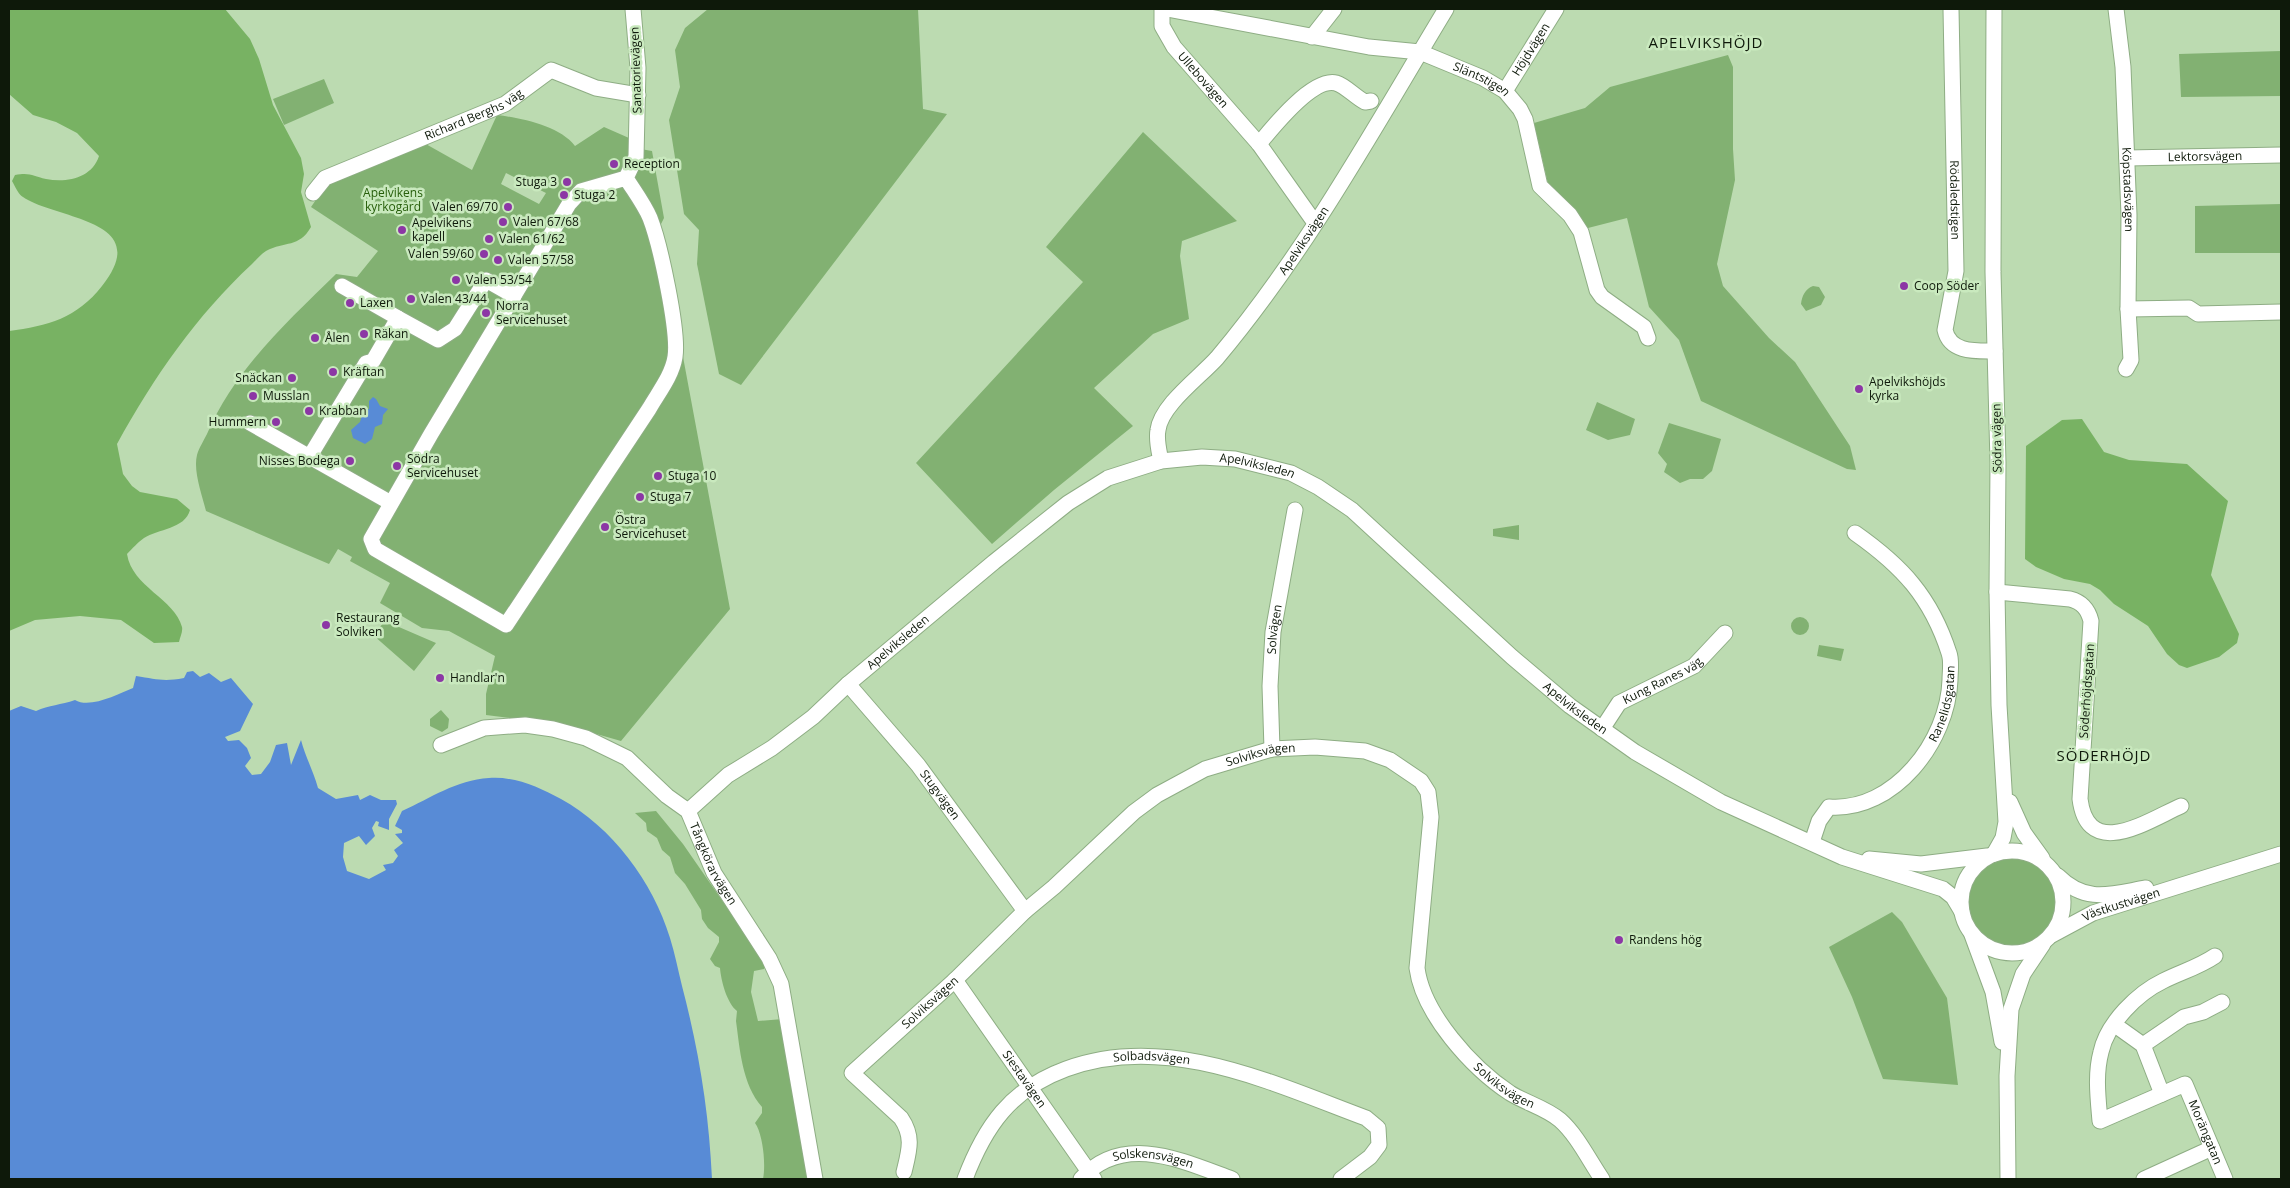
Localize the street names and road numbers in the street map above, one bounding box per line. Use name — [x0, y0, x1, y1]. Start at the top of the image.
street label: Höjdvägen — [1507, 19, 1553, 79]
street label: Sanatorievägen — [625, 26, 646, 114]
street label: Ullebovägen — [1174, 48, 1233, 111]
street label: Släntstigen — [1451, 58, 1515, 99]
street label: Richard Berghs väg — [422, 84, 527, 144]
street label: Köpstadsvägen — [2118, 147, 2138, 232]
street label: Lektorsvägen — [2167, 147, 2243, 165]
street label: Rödaledstigen — [1946, 160, 1964, 240]
street label: Apelviksvägen — [1274, 203, 1333, 278]
street label: Södra vägen — [1987, 403, 2006, 473]
street label: Apelviksleden — [1219, 449, 1299, 482]
street label: Solvägen — [1263, 603, 1286, 655]
street label: Apelviksleden — [863, 611, 933, 673]
street label: Söderhöjdsgatan — [2075, 643, 2098, 739]
street label: Kung Ranes väg — [1619, 653, 1707, 708]
street label: Ranelidsgatan — [1924, 665, 1959, 745]
street label: Apelviksleden — [1540, 678, 1611, 738]
street label: Solviksvägen — [1224, 739, 1296, 770]
street label: Stugvägen — [916, 766, 964, 823]
street label: Tångkörarvägen — [686, 820, 741, 908]
street label: Västkustvägen — [2079, 883, 2162, 925]
street label: Solviksvägen — [898, 972, 962, 1032]
street label: Siestavägen — [999, 1047, 1051, 1111]
street label: Solbadsvägen — [1112, 1047, 1191, 1068]
street label: Solviksvägen — [1470, 1058, 1538, 1112]
street label: Morängatan — [2185, 1097, 2227, 1167]
street label: Solskensvägen — [1111, 1145, 1196, 1172]

